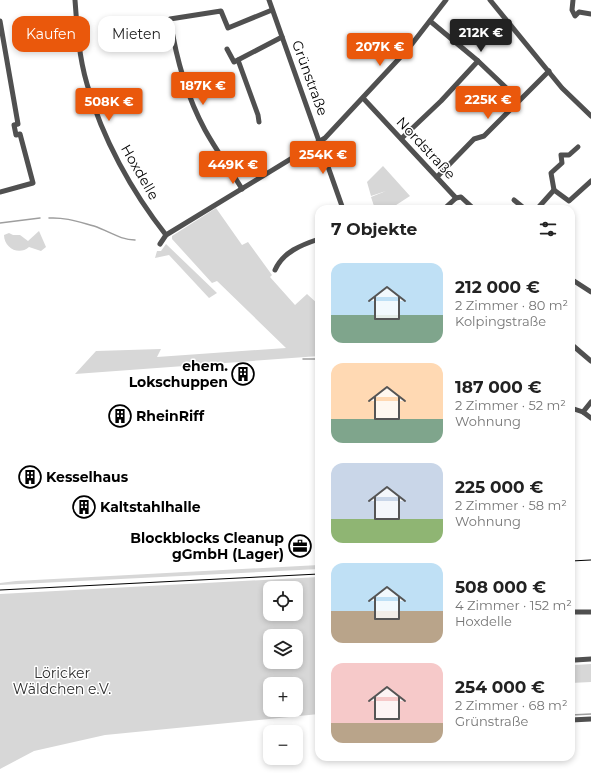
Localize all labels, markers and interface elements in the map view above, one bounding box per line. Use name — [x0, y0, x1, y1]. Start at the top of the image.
chip: Kaufen — [12, 16, 90, 52]
chip: Mieten — [98, 16, 175, 52]
pin: 212K € — [448, 19, 514, 53]
text: 212K € — [459, 24, 503, 40]
pin: 207K € — [347, 33, 413, 67]
street label: Grünstraße — [288, 38, 332, 118]
text: 207K € — [356, 38, 404, 54]
pin: 187K € — [170, 72, 236, 106]
text: 187K € — [180, 77, 226, 93]
pin: 225K € — [455, 86, 521, 120]
pin: 508K € — [76, 88, 142, 122]
text: 225K € — [465, 91, 511, 107]
text: 508K € — [85, 93, 133, 109]
street label: Nordstraße — [393, 113, 459, 183]
street label: Hoxdelle — [117, 141, 163, 203]
pin: 254K € — [290, 141, 356, 175]
text: 254K € — [299, 146, 347, 162]
pin: 449K € — [200, 151, 266, 185]
text: 449K € — [208, 156, 258, 172]
icon: filters — [537, 218, 559, 240]
text: 7 Objekte — [331, 219, 417, 239]
text: 212 000 € — [455, 277, 540, 297]
icon: home — [363, 279, 411, 327]
text: 2 Zimmer · 80 m² — [455, 297, 568, 313]
text: Kolpingstraße — [455, 313, 546, 329]
place label: ehem. Lokschuppen — [129, 357, 228, 391]
building icon: ehem. Lokschuppen — [230, 361, 256, 387]
text: 187 000 € — [455, 377, 541, 397]
icon: home — [363, 379, 411, 427]
text: 2 Zimmer · 52 m² — [455, 397, 566, 413]
building icon: RheinRiff — [107, 403, 133, 429]
place label: RheinRiff — [136, 407, 205, 425]
text: Wohnung — [455, 413, 521, 429]
building icon: Kesselhaus — [17, 464, 43, 490]
place label: Kesselhaus — [46, 468, 129, 486]
text: 225 000 € — [455, 477, 543, 497]
icon: home — [363, 479, 411, 527]
building icon: Kaltstahlhalle — [71, 494, 97, 520]
text: 2 Zimmer · 58 m² — [455, 497, 567, 513]
place label: Kaltstahlhalle — [100, 498, 201, 516]
text: Wohnung — [455, 513, 521, 529]
place label: Blockblocks Cleanup gGmbH (Lager) — [130, 529, 284, 563]
office icon: Blockblocks Cleanup gGmbH (Lager) — [287, 533, 313, 559]
text: 508 000 € — [455, 577, 546, 597]
icon: home — [363, 579, 411, 627]
map controls — [263, 581, 303, 765]
button: locate — [263, 581, 303, 621]
text: 4 Zimmer · 152 m² — [455, 597, 572, 613]
text: Hoxdelle — [455, 613, 512, 629]
button: layers — [263, 629, 303, 669]
park label: Löricker Wäldchen e.V. — [13, 664, 111, 698]
button: + — [263, 677, 303, 717]
text: 254 000 € — [455, 677, 545, 697]
icon: home — [363, 679, 411, 727]
text: 2 Zimmer · 68 m² — [455, 697, 568, 713]
text: Grünstraße — [455, 713, 528, 729]
button: − — [263, 725, 303, 765]

